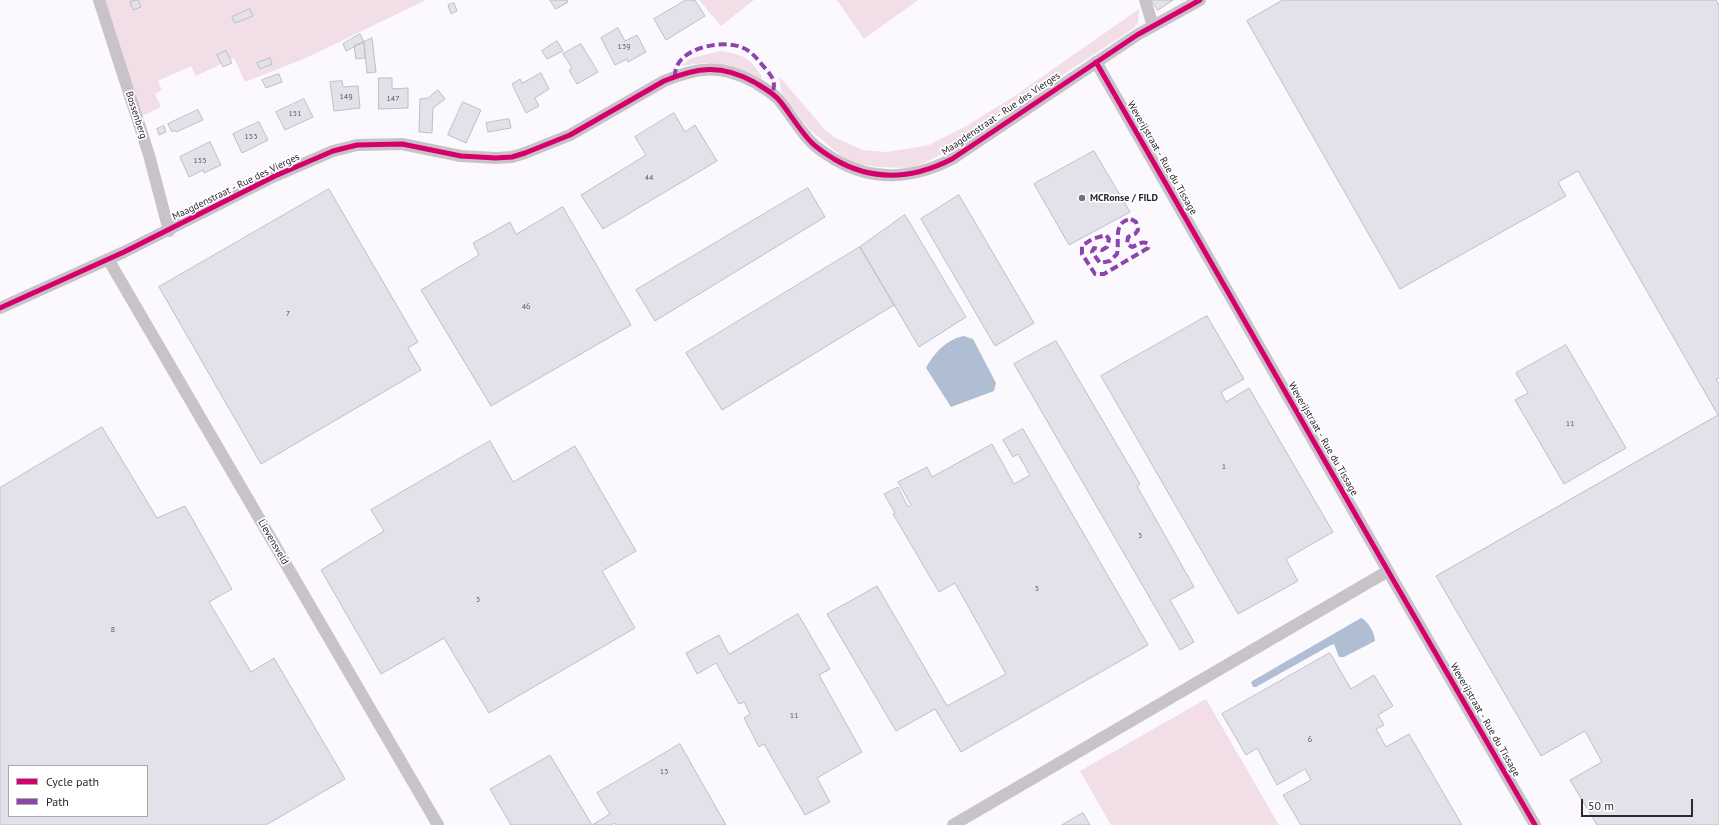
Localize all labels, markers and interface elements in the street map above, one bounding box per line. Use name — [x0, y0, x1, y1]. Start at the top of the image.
house number: 139 — [617, 42, 631, 52]
street label: Maagdenstraat - Rue des Vierges — [940, 70, 1062, 158]
street label: Bossenberg — [123, 90, 149, 140]
house number: 149 — [339, 92, 353, 102]
house number: 147 — [386, 94, 400, 104]
street label: Weverijstraat - Rue du Tissage — [1125, 99, 1199, 217]
house number: 151 — [288, 109, 302, 119]
house number: 153 — [244, 132, 258, 142]
street label: Maagdenstraat - Rue des Vierges — [170, 151, 302, 223]
house number: 155 — [193, 156, 207, 166]
house number: 44 — [645, 173, 653, 183]
place label: MCRonse / FILD — [1090, 192, 1158, 204]
marker: MCRonse / FILD — [1077, 193, 1087, 203]
house number: 46 — [522, 302, 530, 312]
house number: 7 — [286, 309, 290, 319]
street label: Weverijstraat - Rue du Tissage — [1286, 380, 1360, 498]
house number: 11 — [1566, 419, 1574, 429]
house number: 1 — [1222, 462, 1226, 472]
street label: Lievensveld — [255, 517, 291, 567]
house number: 3 — [1138, 531, 1142, 541]
house number: 5 — [1035, 584, 1039, 594]
house number: 3 — [476, 595, 480, 605]
house number: 8 — [111, 625, 115, 635]
street label: Weverijstraat - Rue du Tissage — [1448, 661, 1522, 779]
house number: 11 — [790, 711, 798, 721]
house number: 6 — [1308, 735, 1312, 745]
legend — [8, 765, 148, 817]
house number: 13 — [660, 767, 668, 777]
text: Cycle path — [46, 774, 99, 789]
scale bar — [1583, 791, 1695, 817]
text: Path — [46, 794, 69, 809]
text: 50 m — [1588, 798, 1614, 813]

